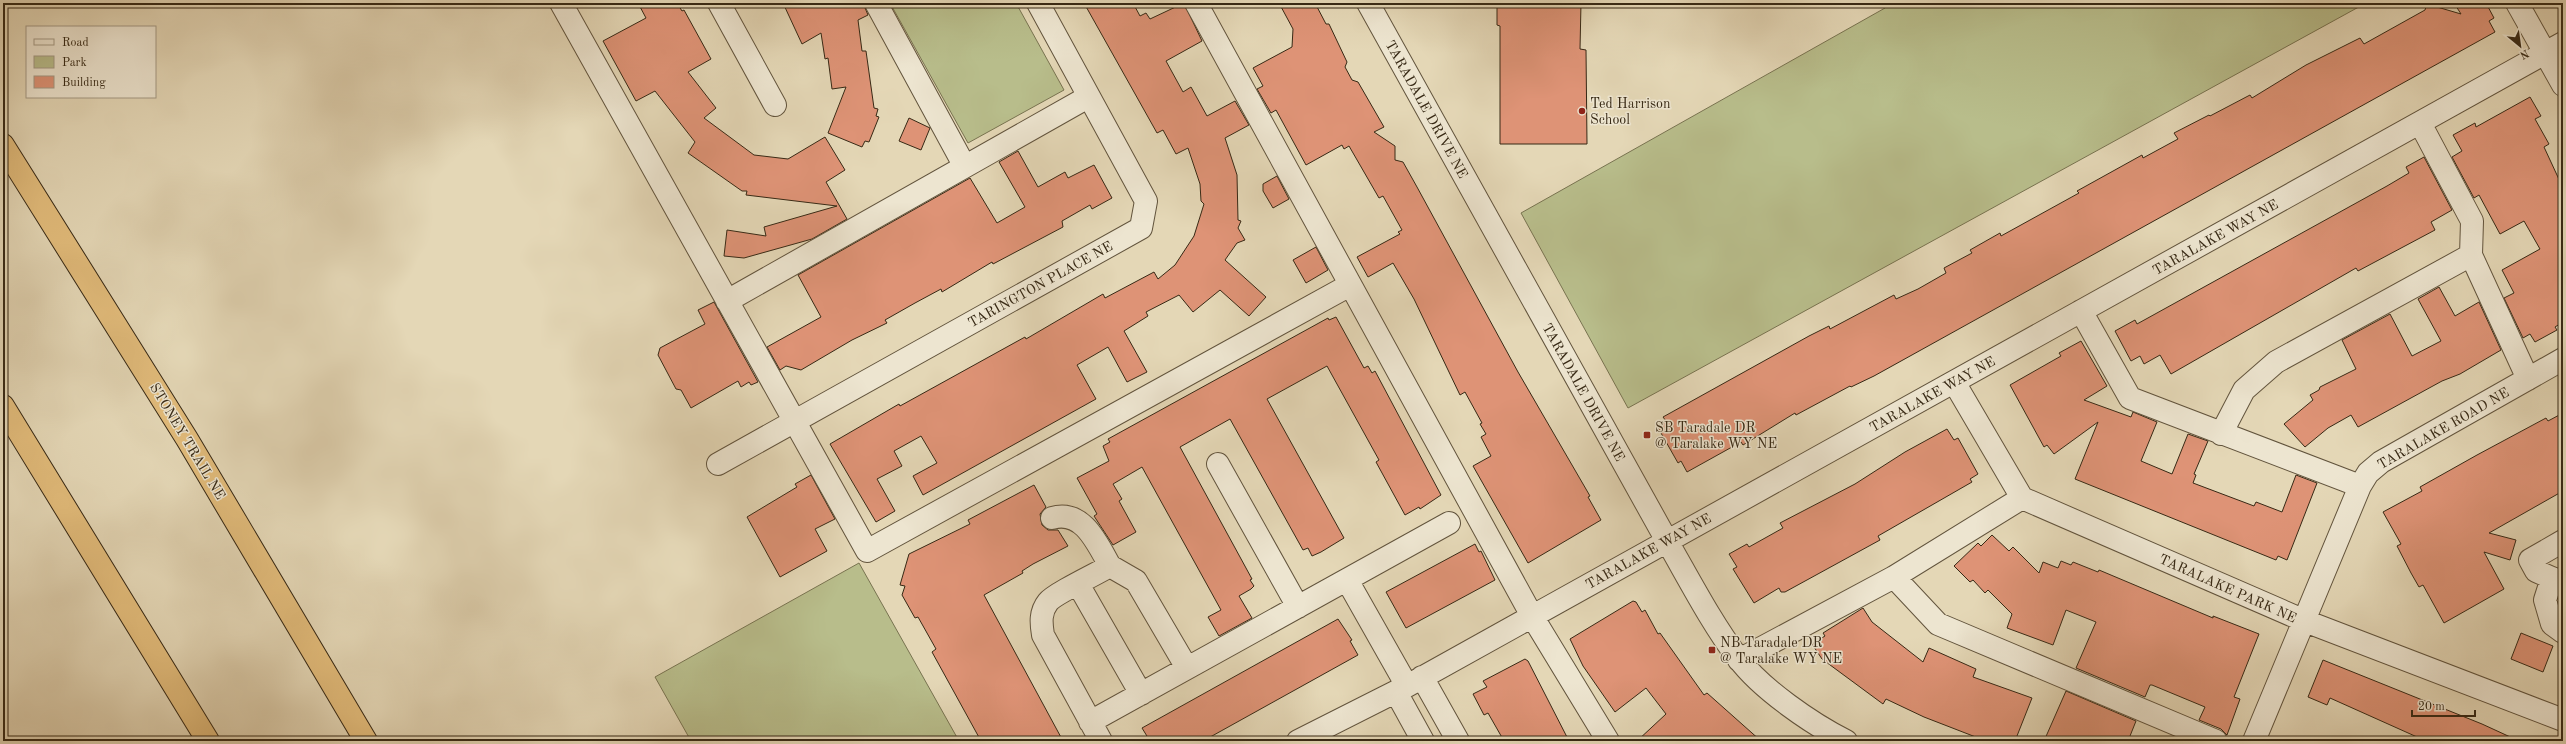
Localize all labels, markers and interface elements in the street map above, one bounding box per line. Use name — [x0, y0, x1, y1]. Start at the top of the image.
legend — [26, 26, 156, 98]
north arrow — [2500, 26, 2540, 66]
text: Road — [62, 37, 89, 49]
street label: TARADALE DRIVE NE — [1382, 38, 1470, 181]
text: N — [2517, 47, 2530, 61]
text: Park — [62, 57, 87, 69]
text: Building — [62, 77, 106, 89]
place label: Ted Harrison School — [1590, 97, 1671, 127]
marker: Ted Harrison School — [1577, 106, 1587, 116]
street label: TARALAKE WAY NE — [2150, 198, 2281, 278]
street label: TARINGTON PLACE NE — [966, 239, 1115, 330]
street label: TARADALE DRIVE NE — [1539, 321, 1627, 464]
street label: TARALAKE WAY NE — [1867, 355, 1998, 435]
street label: STONEY TRAIL NE — [147, 381, 227, 502]
street label: TARALAKE ROAD NE — [2375, 385, 2512, 472]
place label: SB Taradale DR @ Taralake WY NE — [1655, 421, 1777, 451]
marker: SB Taradale DR @ Taralake WY NE — [1642, 430, 1652, 440]
street label: TARALAKE WAY NE — [1583, 512, 1714, 592]
street label: TARALAKE PARK NE — [2157, 552, 2298, 626]
place label: NB Taradale DR @ Taralake WY NE — [1720, 636, 1842, 666]
marker: NB Taradale DR @ Taralake WY NE — [1707, 645, 1717, 655]
scale bar — [2412, 692, 2475, 718]
text: 20 m — [2418, 701, 2445, 713]

